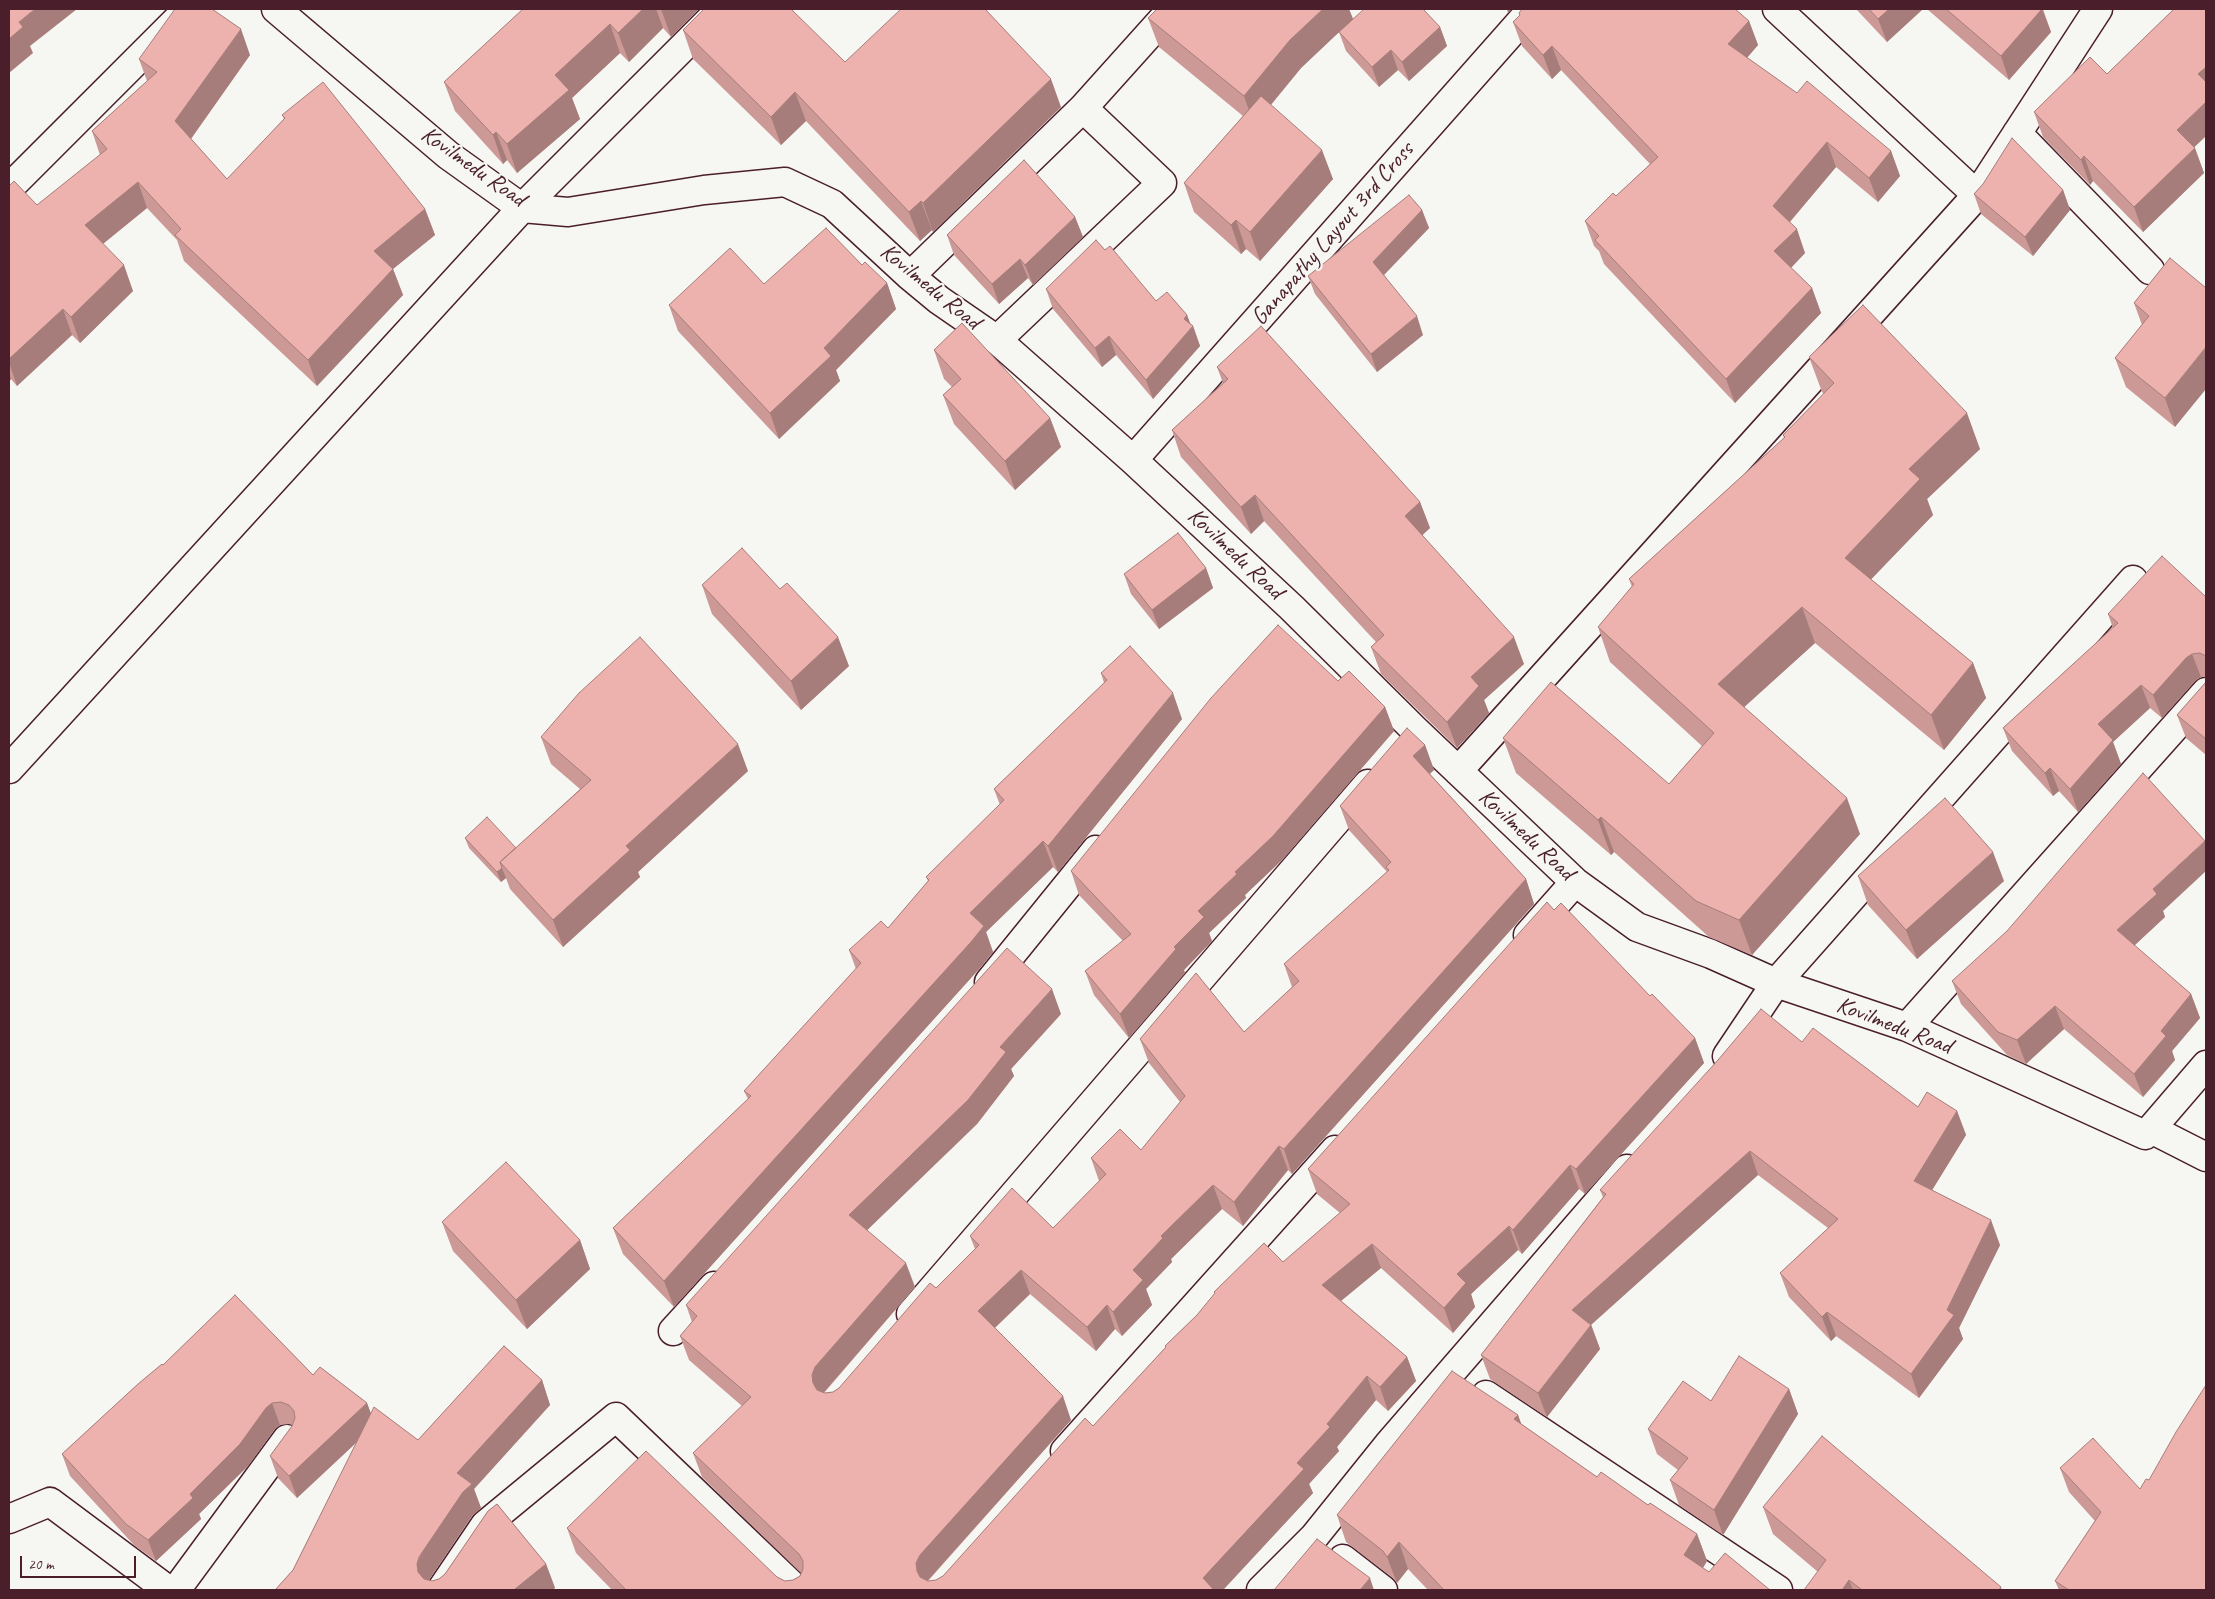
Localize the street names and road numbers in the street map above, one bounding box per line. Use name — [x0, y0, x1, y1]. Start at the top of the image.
street label: Kovilmedu Road — [415, 120, 531, 214]
street label: Ganapathy Layout 3rd Cross — [1246, 136, 1420, 332]
street label: Kovilmedu Road — [874, 238, 986, 336]
street label: Kovilmedu Road — [1181, 502, 1289, 606]
street label: Kovilmedu Road — [1472, 783, 1580, 887]
street label: Kovilmedu Road — [1832, 991, 1956, 1061]

